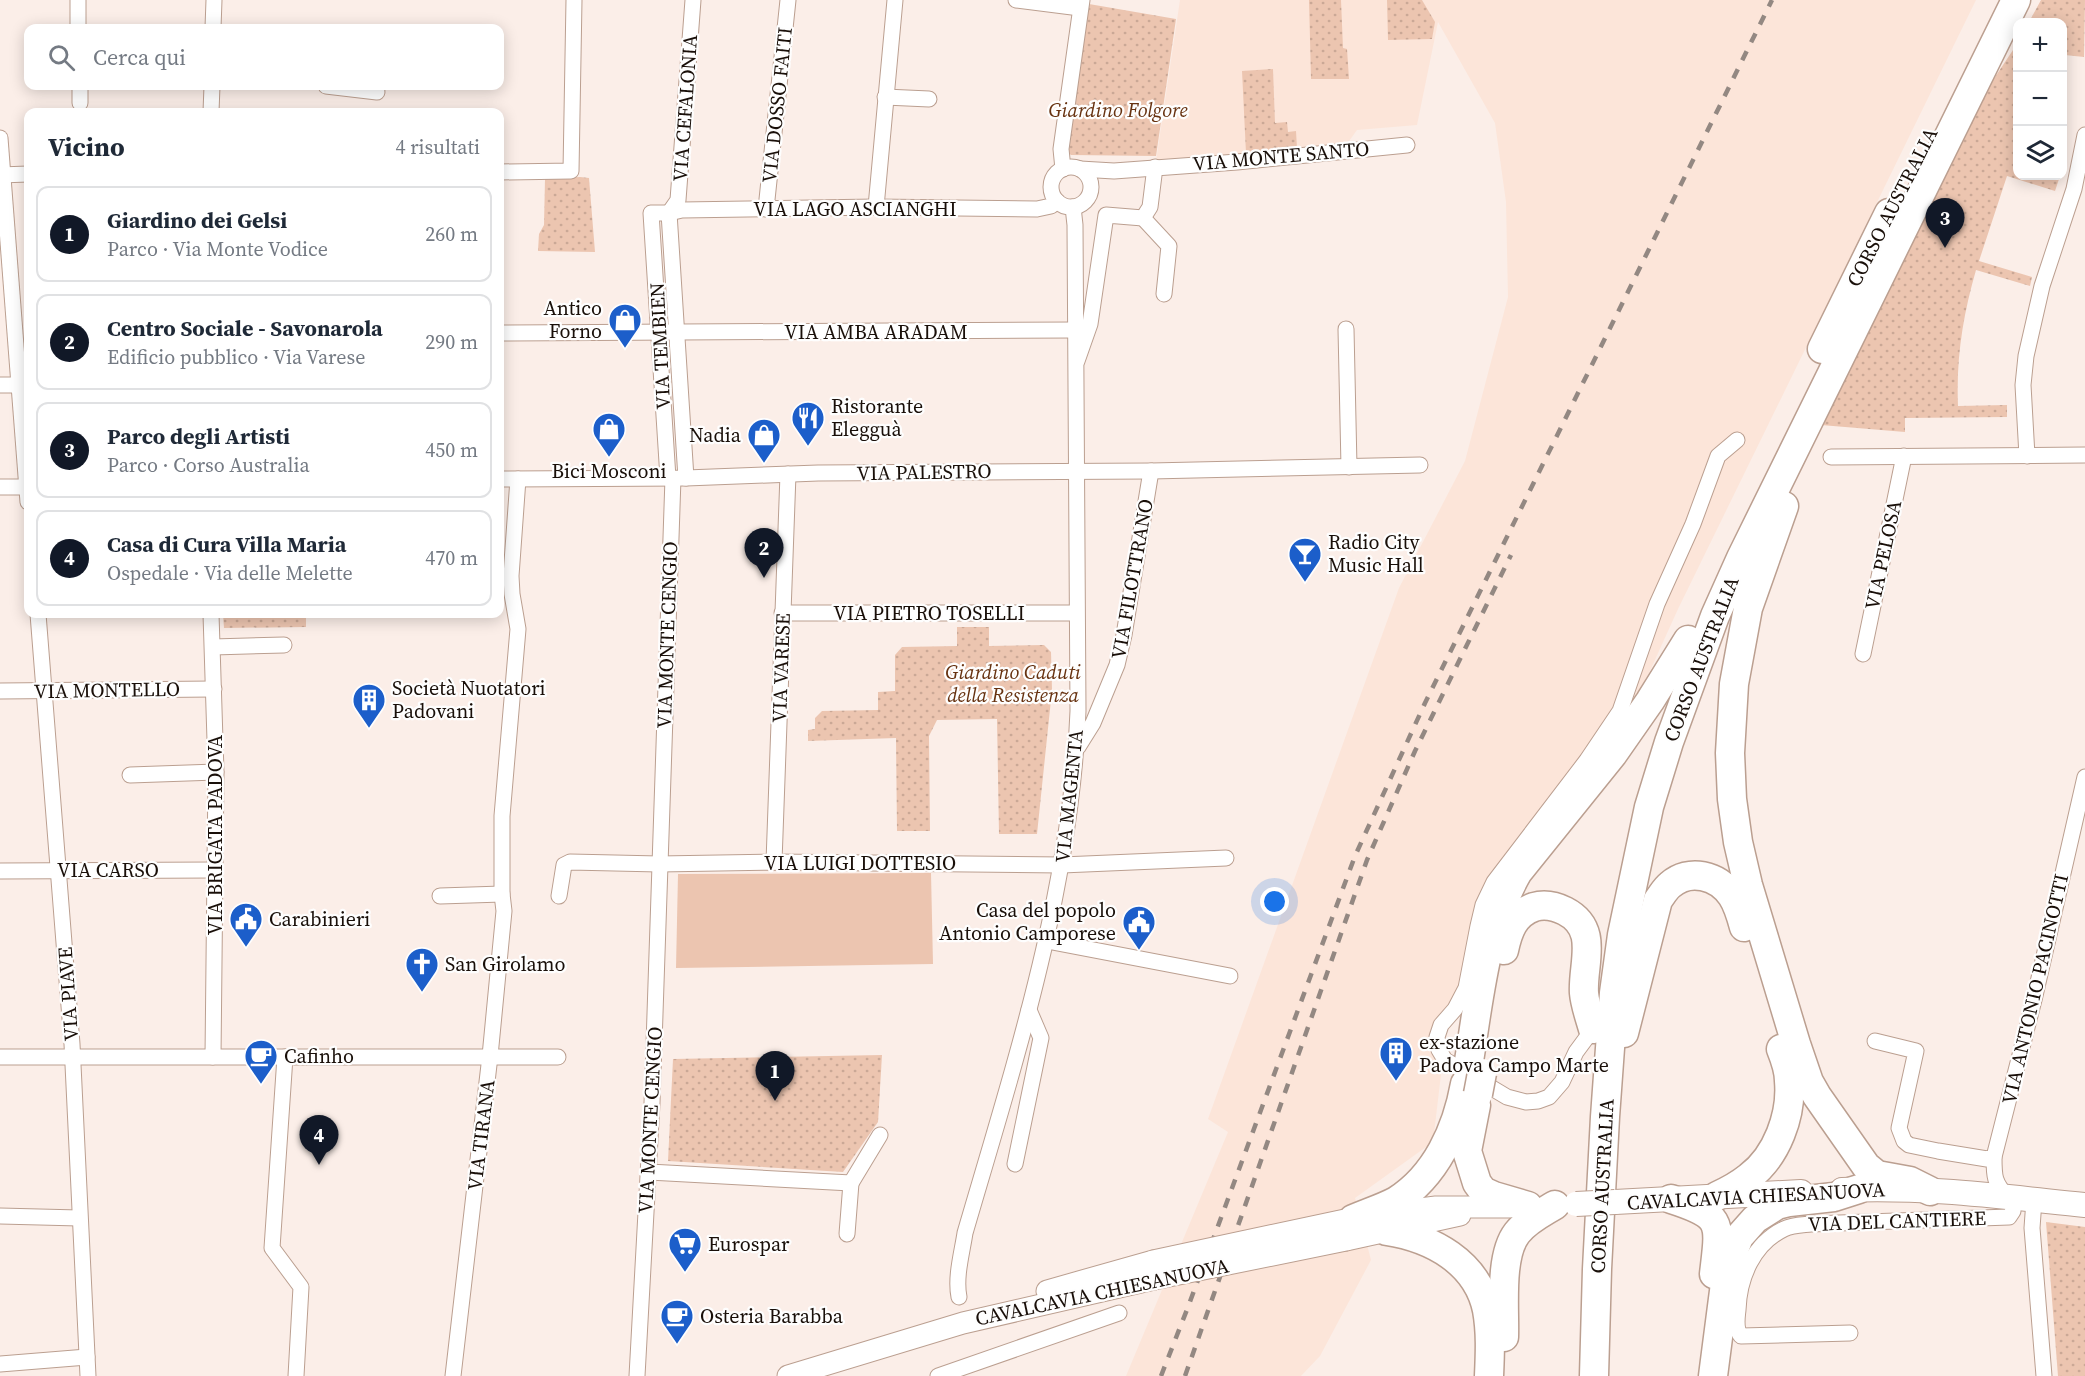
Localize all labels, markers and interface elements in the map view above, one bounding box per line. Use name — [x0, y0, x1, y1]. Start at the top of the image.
map controls — [2013, 18, 2067, 180]
button: + — [2013, 18, 2067, 72]
search box — [24, 24, 504, 90]
street label: VIA DOSSO FAITI — [755, 26, 799, 184]
street label: VIA CEFALONIA — [666, 33, 704, 182]
icon: search — [45, 41, 78, 74]
text: Cerca qui — [93, 42, 186, 72]
button: − — [2013, 72, 2067, 126]
park label: Giardino Folgore — [1048, 96, 1188, 124]
street label: CORSO AUSTRALIA — [1840, 122, 1945, 291]
button: layers — [2013, 126, 2067, 180]
text: Vicino — [48, 129, 125, 165]
text: 4 risultati — [395, 133, 480, 161]
street label: VIA MONTE SANTO — [1191, 134, 1371, 178]
street label: VIA LAGO ASCIANGHI — [753, 195, 957, 223]
pin: 3 — [1926, 198, 1964, 248]
text: Giardino dei Gelsi — [107, 205, 287, 235]
text: 1 — [64, 220, 75, 248]
text: 260 m — [425, 220, 478, 248]
text: Parco · Via Monte Vodice — [107, 235, 328, 263]
street label: VIA TEMBIEN — [643, 282, 677, 410]
place label: Antico Forno — [544, 294, 602, 345]
shop icon: Antico Forno — [607, 302, 643, 349]
text: Centro Sociale - Savonarola — [107, 313, 383, 343]
street label: VIA AMBA ARADAM — [784, 318, 968, 346]
text: 2 — [64, 328, 75, 356]
text: 290 m — [425, 328, 478, 356]
text: Edificio pubblico · Via Varese — [107, 343, 365, 371]
place label: Ristorante Elegguà — [831, 392, 923, 443]
restaurant icon: Ristorante Elegguà — [790, 400, 826, 447]
shop icon: Bici Mosconi — [591, 411, 627, 458]
shop icon: Nadia — [746, 417, 782, 464]
text: Parco degli Artisti — [107, 421, 290, 451]
place label: Nadia — [689, 421, 742, 449]
text: 3 — [64, 436, 75, 464]
text: 450 m — [425, 436, 478, 464]
text: Parco · Corso Australia — [107, 451, 310, 479]
place label: Bici Mosconi — [551, 457, 667, 485]
street label: VIA PALESTRO — [856, 457, 992, 487]
street label: VIA FILOTTRANO — [1104, 497, 1160, 661]
street label: VIA PELOSA — [1858, 497, 1908, 612]
pin: 2 — [744, 528, 783, 578]
place label: Radio City Music Hall — [1328, 528, 1424, 579]
text: Casa di Cura Villa Maria — [107, 529, 346, 559]
bar icon: Radio City Music Hall — [1287, 536, 1323, 583]
street label: VIA MONTE CENGIO — [650, 541, 684, 729]
text: 4 — [64, 544, 75, 572]
text: 470 m — [425, 544, 478, 572]
text: Ospedale · Via delle Melette — [107, 559, 353, 587]
street label: CORSO AUSTRALIA — [1657, 572, 1746, 746]
street label: VIA PIETRO TOSELLI — [833, 599, 1025, 627]
street label: VIA VARESE — [765, 613, 797, 723]
park label: Giardino Caduti della Resistenza — [945, 658, 1081, 709]
place label: Società Nuotatori Padovani — [392, 674, 546, 725]
street label: VIA MONTELLO — [34, 675, 180, 705]
building icon: Società Nuotatori Padovani — [351, 682, 387, 729]
street label: VIA MAGENTA — [1048, 727, 1090, 864]
street label: VIA BRIGATA PADOVA — [201, 734, 229, 935]
street label: VIA LUIGI DOTTESIO — [764, 849, 956, 877]
street label: VIA CARSO — [57, 856, 159, 884]
street label: VIA ANTONIO PACINOTTI — [1995, 871, 2075, 1107]
your location — [1260, 887, 1289, 916]
place label: Casa del popolo Antonio Camporese — [939, 896, 1116, 947]
public building icon: Carabinieri — [228, 901, 264, 948]
public building icon: Casa del popolo Antonio Camporese — [1121, 904, 1157, 951]
place label: Carabinieri — [269, 905, 370, 933]
street label: VIA PIAVE — [51, 946, 85, 1042]
church icon: San Girolamo — [404, 946, 440, 993]
place label: San Girolamo — [445, 950, 566, 978]
street label: VIA MONTE CENGIO — [631, 1026, 669, 1214]
place label: ex-stazione Padova Campo Marte — [1419, 1028, 1609, 1079]
building icon: ex-stazione Padova Campo Marte — [1378, 1035, 1414, 1082]
cafe icon: Cafinho — [243, 1038, 279, 1085]
place label: Cafinho — [284, 1042, 354, 1070]
pin: 1 — [756, 1052, 794, 1101]
street label: VIA TIRANA — [460, 1077, 502, 1192]
street label: CORSO AUSTRALIA — [1583, 1097, 1621, 1274]
pin: 4 — [300, 1116, 338, 1165]
street label: CAVALCAVIA CHIESANUOVA — [1626, 1175, 1887, 1217]
street label: VIA DEL CANTIERE — [1808, 1204, 1986, 1238]
supermarket icon: Eurospar — [667, 1226, 703, 1273]
place label: Eurospar — [708, 1230, 790, 1258]
street label: CAVALCAVIA CHIESANUOVA — [973, 1251, 1232, 1333]
cafe icon: Osteria Barabba — [659, 1298, 695, 1345]
place label: Osteria Barabba — [700, 1302, 844, 1330]

